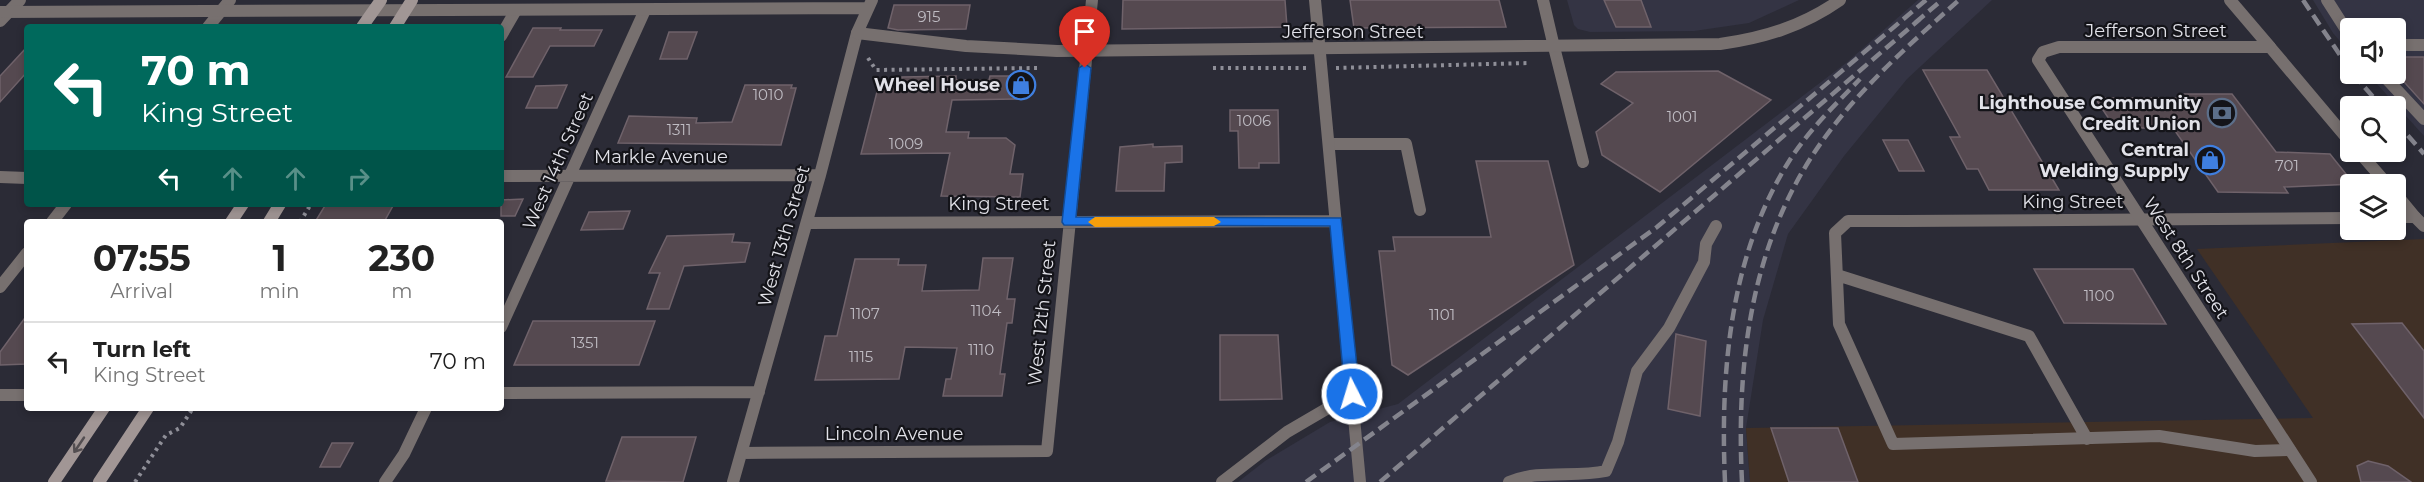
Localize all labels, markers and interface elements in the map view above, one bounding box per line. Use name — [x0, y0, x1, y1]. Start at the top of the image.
pin — [1059, 6, 1110, 68]
house number: 915 — [917, 7, 941, 26]
icon: arrive — [1068, 15, 1101, 48]
map controls — [2340, 18, 2406, 240]
button: sound — [2340, 18, 2406, 84]
street label: Jefferson Street — [2084, 20, 2227, 42]
street label: Jefferson Street — [1281, 21, 1424, 43]
text: 70 m — [141, 44, 251, 96]
icon: left — [42, 48, 120, 126]
shop icon: Wheel House — [1005, 69, 1037, 101]
place label: Wheel House — [874, 74, 1000, 96]
house number: 1010 — [753, 85, 783, 104]
street label: West 14th Street — [518, 89, 598, 233]
place label: Lighthouse Community Credit Union — [1979, 92, 2201, 135]
text: King Street — [141, 96, 293, 129]
button: search — [2340, 96, 2406, 162]
bank icon: Lighthouse Community Credit Union — [2206, 97, 2238, 129]
house number: 1001 — [1667, 107, 1697, 126]
house number: 1006 — [1237, 111, 1271, 130]
house number: 1311 — [667, 120, 691, 139]
house number: 1009 — [889, 134, 923, 153]
place label: Central Welding Supply — [2039, 139, 2189, 182]
shop icon: Central Welding Supply — [2194, 144, 2226, 176]
street label: Markle Avenue — [594, 146, 728, 168]
house number: 701 — [2275, 156, 2299, 175]
icon: left — [153, 162, 186, 195]
icon: ahead — [216, 162, 249, 195]
icon: ahead — [279, 162, 312, 195]
icon: right — [342, 162, 375, 195]
street label: West 13th Street — [753, 163, 815, 309]
button: layers — [2340, 174, 2406, 240]
street label: King Street — [2022, 191, 2124, 213]
street label: King Street — [948, 193, 1050, 215]
street label: West 8th Street — [2138, 193, 2234, 323]
text: 07:55 — [93, 236, 191, 280]
text: 1 — [272, 236, 287, 280]
text: 230 — [368, 236, 435, 280]
street label: West 12th Street — [1023, 239, 1061, 387]
text: Arrival — [110, 279, 173, 303]
text: min — [259, 279, 300, 303]
text: m — [391, 279, 412, 303]
house number: 1100 — [2084, 286, 2114, 305]
house number: 1104 — [971, 301, 1001, 320]
house number: 1107 — [850, 304, 880, 323]
house number: 1101 — [1429, 305, 1455, 324]
house number: 1351 — [571, 333, 599, 352]
text: Turn left — [93, 336, 191, 363]
house number: 1110 — [968, 340, 994, 359]
icon: left — [42, 345, 75, 378]
house number: 1115 — [849, 347, 873, 366]
text: 70 m — [430, 348, 486, 375]
position arrow — [1320, 362, 1384, 426]
text: King Street — [93, 363, 206, 387]
street label: Lincoln Avenue — [825, 423, 963, 445]
one-way arrow — [73, 436, 85, 453]

